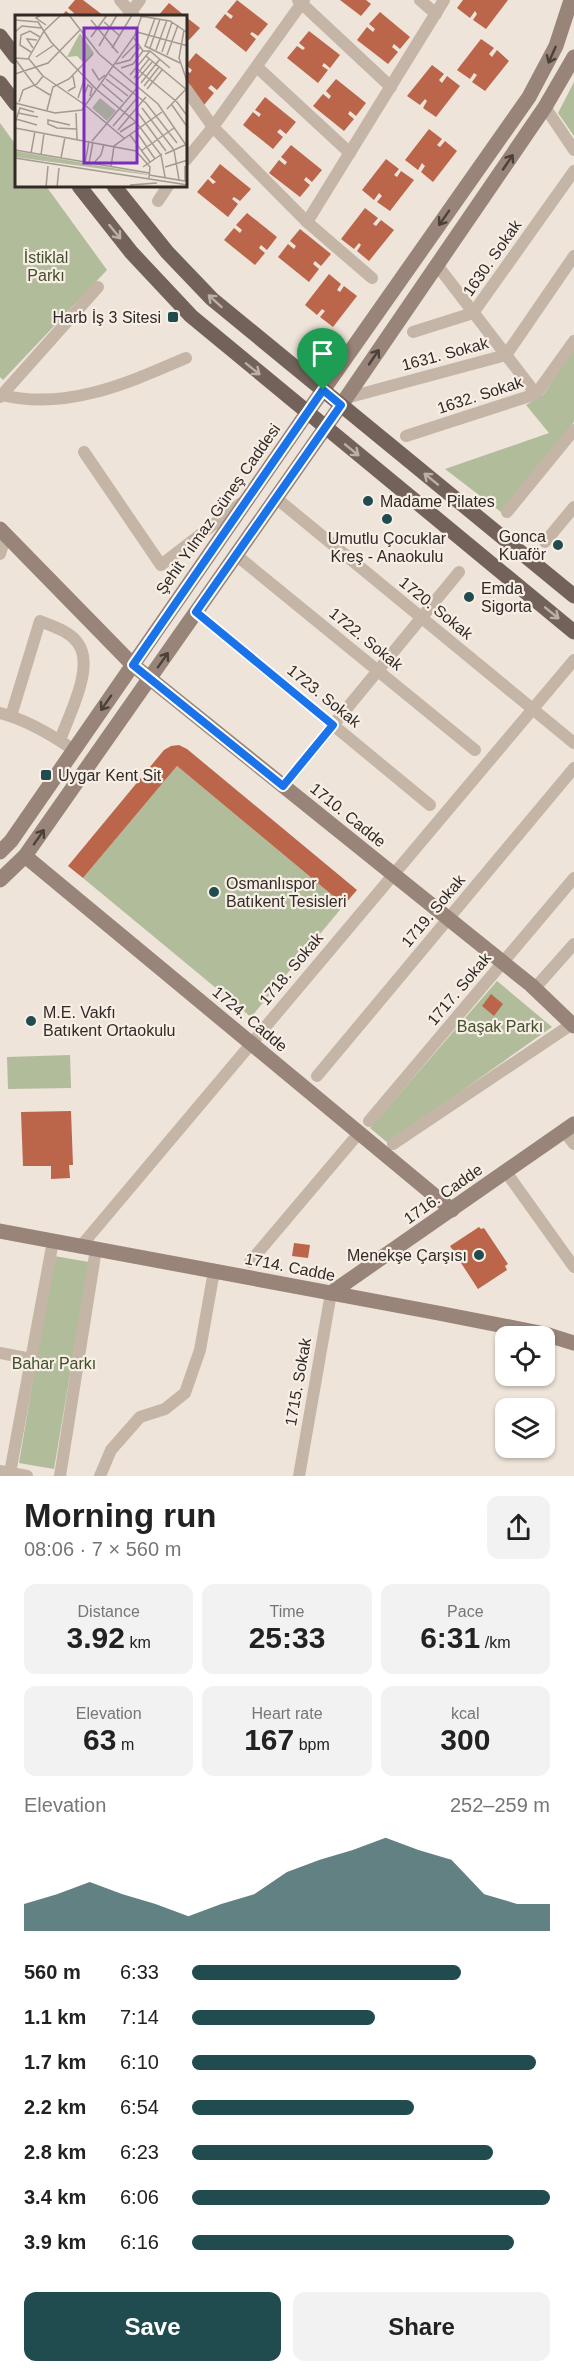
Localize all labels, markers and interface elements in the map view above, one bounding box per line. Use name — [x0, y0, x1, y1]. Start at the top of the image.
inset map — [15, 15, 188, 188]
one-way arrow — [545, 46, 556, 64]
one-way arrow — [502, 154, 514, 170]
one-way arrow — [438, 209, 450, 225]
street label: 1630. Sokak — [460, 216, 525, 299]
one-way arrow — [108, 224, 121, 240]
park label: İstiklal Parkı — [24, 248, 68, 284]
one-way arrow — [208, 294, 223, 308]
place label: Harb İş 3 Sitesi — [53, 308, 161, 326]
marker: Harb İş 3 Sitesi — [166, 310, 180, 324]
pin — [297, 328, 348, 390]
street label: 1631. Sokak — [400, 334, 491, 374]
icon: arrive — [306, 337, 339, 370]
one-way arrow — [368, 349, 380, 366]
one-way arrow — [245, 362, 261, 375]
street label: 1632. Sokak — [435, 373, 526, 417]
street label: Şehit Yılmaz Güneş Caddesi — [152, 420, 284, 598]
one-way arrow — [344, 443, 360, 456]
one-way arrow — [424, 472, 439, 486]
place label: Madame Pilates — [380, 493, 495, 510]
marker: Madame Pilates — [361, 494, 375, 508]
marker: Umutlu Çocuklar Kreş - Anaokulu — [380, 512, 394, 526]
place label: Gonca Kuaför — [499, 528, 547, 563]
place label: Umutlu Çocuklar Kreş - Anaokulu — [328, 530, 447, 565]
marker: Gonca Kuaför — [551, 538, 565, 552]
street label: 1720. Sokak — [396, 573, 477, 643]
place label: Emda Sigorta — [481, 580, 532, 615]
marker: Emda Sigorta — [462, 590, 476, 604]
street label: 1722. Sokak — [326, 604, 407, 674]
one-way arrow — [543, 607, 559, 620]
one-way arrow — [157, 652, 169, 668]
street label: 1723. Sokak — [284, 661, 365, 731]
one-way arrow — [100, 694, 112, 710]
place label: Uygar Kent Sit — [58, 767, 162, 784]
marker: Uygar Kent Sit — [39, 768, 53, 782]
street label: 1710. Cadde — [307, 780, 389, 851]
one-way arrow — [32, 829, 45, 845]
street label: 1719. Sokak — [398, 871, 469, 951]
place label: Osmanlıspor Batıkent Tesisleri — [226, 875, 347, 910]
marker: Osmanlıspor Batıkent Tesisleri — [207, 885, 221, 899]
street label: 1718. Sokak — [256, 929, 327, 1009]
street label: 1717. Sokak — [424, 949, 495, 1029]
street label: 1724. Cadde — [209, 983, 291, 1055]
place label: M.E. Vakfı Batıkent Ortaokulu — [43, 1004, 176, 1039]
marker: M.E. Vakfı Batıkent Ortaokulu — [24, 1014, 38, 1028]
park label: Başak Parkı — [457, 1018, 543, 1035]
street label: 1716. Cadde — [401, 1161, 485, 1227]
place label: Menekşe Çarşısı — [347, 1247, 467, 1264]
marker: Menekşe Çarşısı — [472, 1248, 486, 1262]
street label: 1714. Cadde — [243, 1250, 337, 1284]
map controls — [495, 1326, 555, 1458]
button: locate — [495, 1326, 555, 1386]
street label: 1715. Sokak — [282, 1336, 314, 1427]
park label: Bahar Parkı — [12, 1355, 96, 1372]
button: layers — [495, 1398, 555, 1458]
button: share — [487, 1496, 550, 1559]
text: Morning run — [24, 1497, 216, 1534]
text: 08:06 · 7 × 560 m — [24, 1538, 181, 1560]
text: Distance — [78, 1603, 140, 1620]
text: Time — [270, 1603, 304, 1620]
text: Pace — [447, 1603, 484, 1620]
text: 3.92 — [67, 1621, 125, 1654]
text: 25:33 — [249, 1621, 325, 1654]
text: 6:31 — [420, 1621, 480, 1654]
text: km — [125, 1634, 151, 1651]
text: /km — [480, 1634, 510, 1651]
text: Elevation — [76, 1705, 142, 1722]
text: Heart rate — [251, 1705, 323, 1722]
text: kcal — [451, 1705, 480, 1722]
text: 63 — [83, 1723, 116, 1756]
text: 167 — [244, 1723, 294, 1756]
text: 300 — [440, 1723, 490, 1756]
text: m — [116, 1736, 134, 1753]
text: bpm — [294, 1736, 330, 1753]
text: Elevation — [24, 1794, 106, 1816]
text: 252–259 m — [450, 1794, 550, 1816]
text: 560 m — [24, 1961, 81, 1983]
text: 6:33 — [120, 1961, 159, 1983]
text: 1.1 km — [24, 2006, 86, 2028]
text: 7:14 — [120, 2006, 159, 2028]
text: 1.7 km — [24, 2051, 86, 2073]
text: 6:10 — [120, 2051, 159, 2073]
text: 2.2 km — [24, 2096, 86, 2118]
text: 6:54 — [120, 2096, 159, 2118]
text: 2.8 km — [24, 2141, 86, 2163]
text: 6:23 — [120, 2141, 159, 2163]
text: 3.4 km — [24, 2186, 86, 2208]
text: 6:06 — [120, 2186, 159, 2208]
text: 3.9 km — [24, 2231, 86, 2253]
text: 6:16 — [120, 2231, 159, 2253]
button: Save — [24, 2292, 281, 2361]
button: Share — [293, 2292, 550, 2361]

